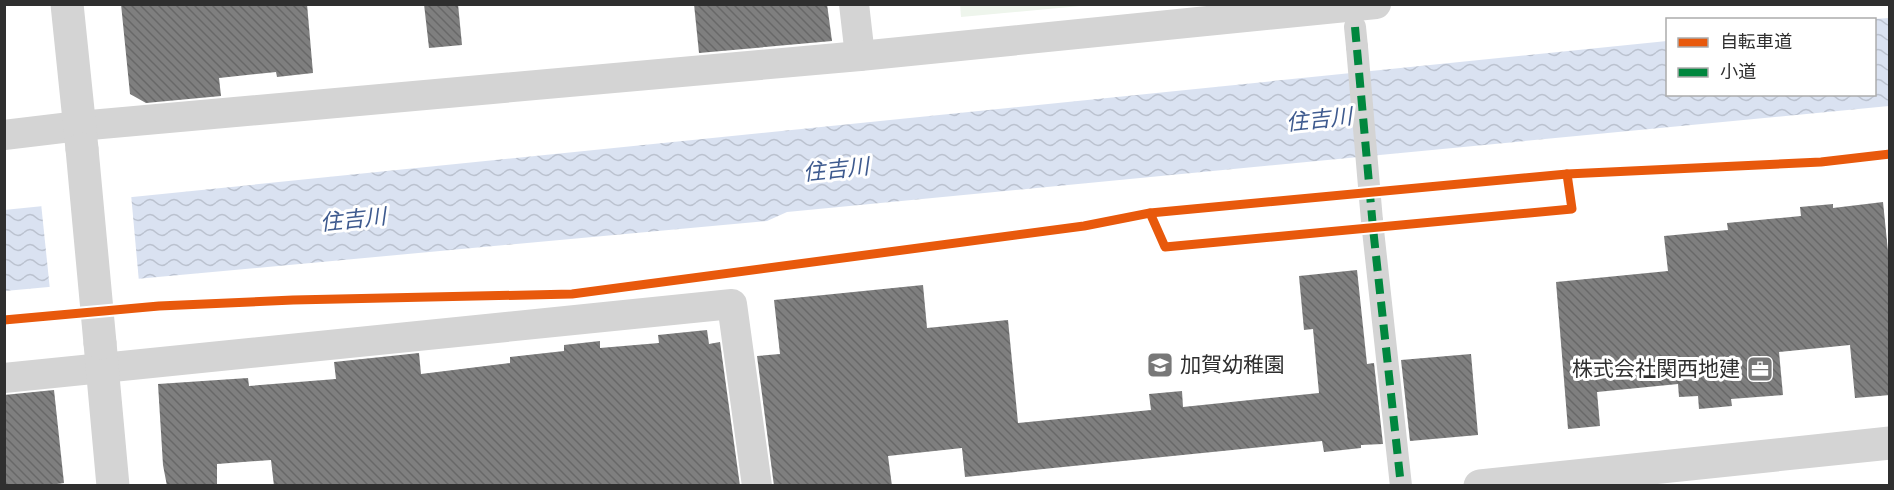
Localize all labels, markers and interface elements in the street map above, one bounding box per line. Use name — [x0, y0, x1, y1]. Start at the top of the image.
legend — [1666, 18, 1876, 96]
text: 自転車道 — [1720, 31, 1792, 52]
text: 小道 — [1720, 61, 1756, 82]
water label: 住吉川 — [1285, 103, 1355, 135]
water label: 住吉川 — [802, 153, 872, 185]
water label: 住吉川 — [319, 203, 389, 235]
school or university icon: 加賀幼稚園 — [1145, 350, 1175, 380]
place label: 加賀幼稚園 — [1180, 353, 1285, 377]
office icon: 株式会社関西地建 — [1745, 354, 1775, 384]
place label: 株式会社関西地建 — [1572, 357, 1740, 381]

